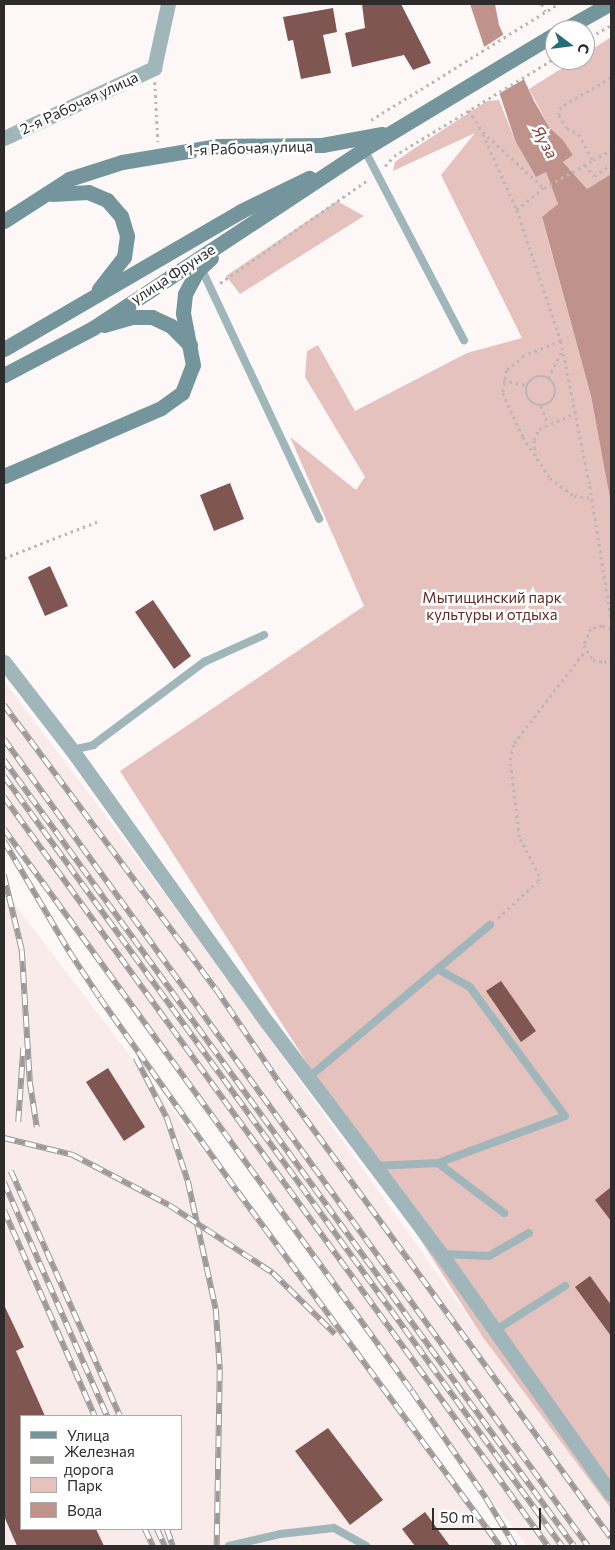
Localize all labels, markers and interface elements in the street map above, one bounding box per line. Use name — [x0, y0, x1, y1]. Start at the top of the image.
north arrow — [545, 20, 595, 70]
text: С — [575, 42, 593, 56]
street label: 2-я Рабочая улица — [17, 68, 141, 138]
water label: Яуза — [528, 122, 562, 162]
street label: 1-я Рабочая улица — [187, 137, 313, 159]
street label: улица Фрунзе — [128, 240, 218, 308]
park label: Мытищинский парк культуры и отдыха — [422, 588, 562, 623]
legend — [20, 1415, 182, 1530]
text: Улица — [67, 1426, 109, 1444]
text: Железная дорога — [64, 1442, 135, 1478]
text: Парк — [67, 1476, 103, 1494]
scale bar — [435, 1498, 544, 1530]
text: Вода — [67, 1501, 102, 1519]
text: 50 m — [440, 1508, 474, 1526]

